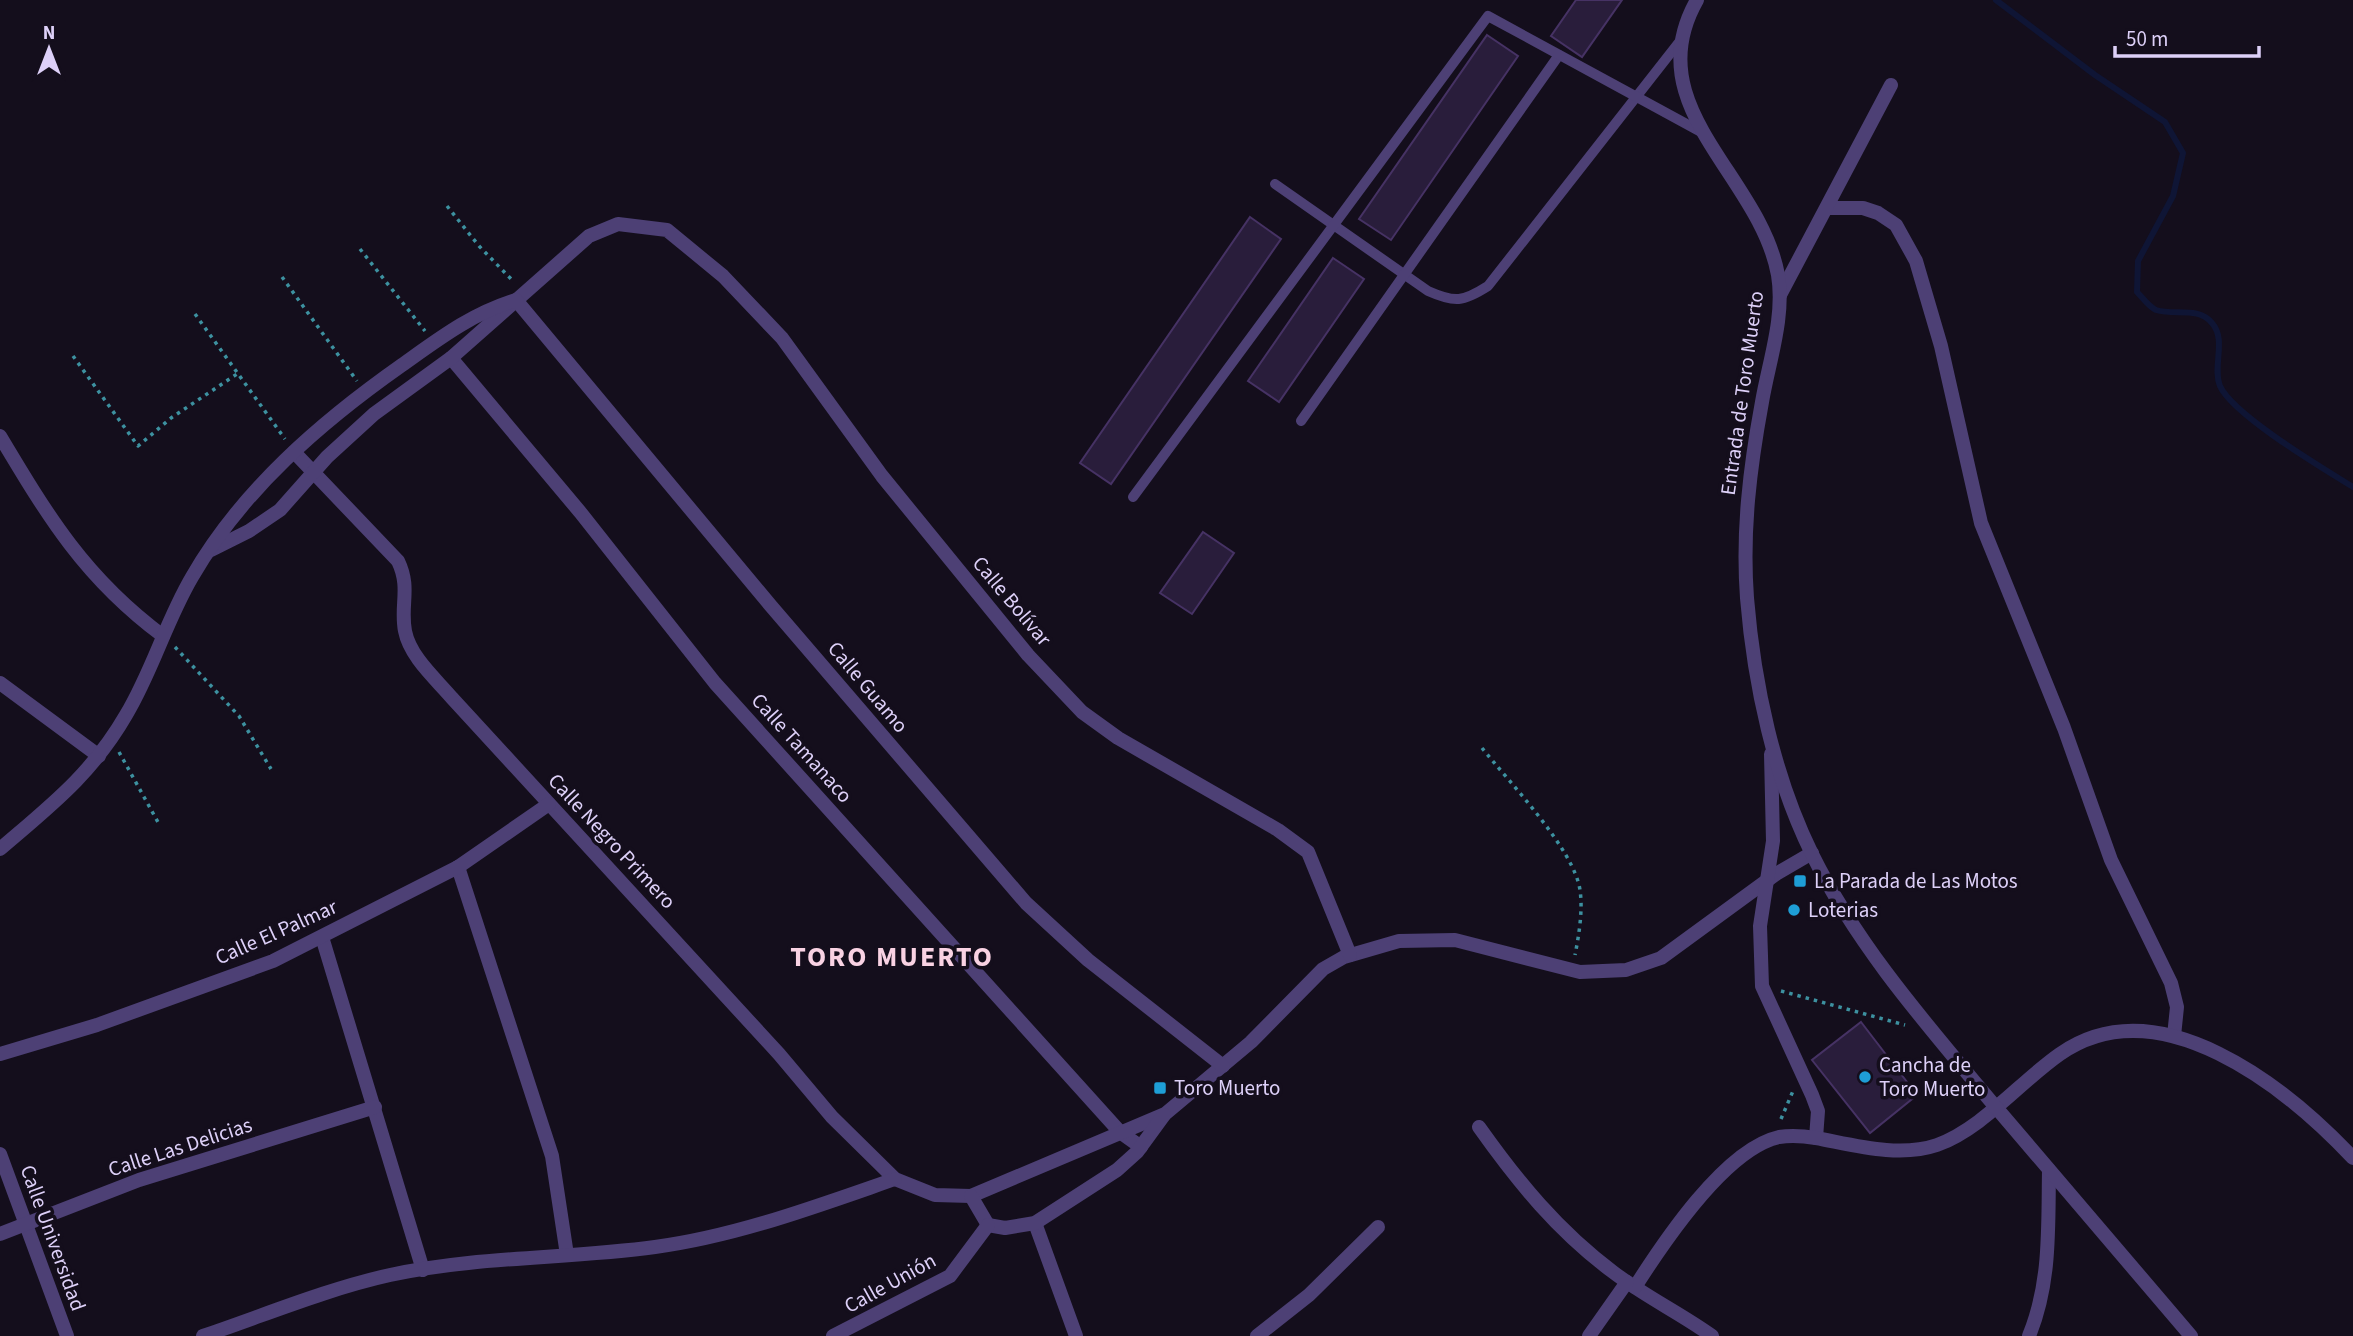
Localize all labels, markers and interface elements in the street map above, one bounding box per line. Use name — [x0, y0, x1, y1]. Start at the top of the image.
north arrow — [14, 14, 84, 84]
scale bar — [2115, 14, 2258, 58]
text: N — [43, 20, 55, 47]
text: 50 m — [2126, 24, 2168, 54]
street label: Entrada de Toro Muerto — [1713, 289, 1771, 497]
street label: Calle Bolívar — [965, 549, 1059, 653]
street label: Calle Guamo — [821, 635, 915, 739]
street label: Calle Tamanaco — [744, 686, 860, 810]
street label: Calle Negro Primero — [541, 767, 683, 915]
place label: La Parada de Las Motos — [1814, 866, 2018, 896]
marker: La Parada de Las Motos — [1792, 873, 1808, 889]
street label: Calle El Palmar — [210, 891, 342, 972]
place label: Loterias — [1808, 895, 1878, 925]
marker: Loterias — [1786, 902, 1802, 918]
district label: TORO MUERTO — [790, 937, 994, 977]
place label: Cancha de Toro Muerto — [1879, 1050, 1986, 1104]
marker: Cancha de Toro Muerto — [1857, 1069, 1873, 1085]
place label: Toro Muerto — [1174, 1073, 1281, 1103]
marker: Toro Muerto — [1152, 1080, 1168, 1096]
street label: Calle Las Delicias — [104, 1110, 256, 1184]
street label: Calle Universidad — [13, 1161, 93, 1315]
street label: Calle Unión — [839, 1245, 941, 1321]

